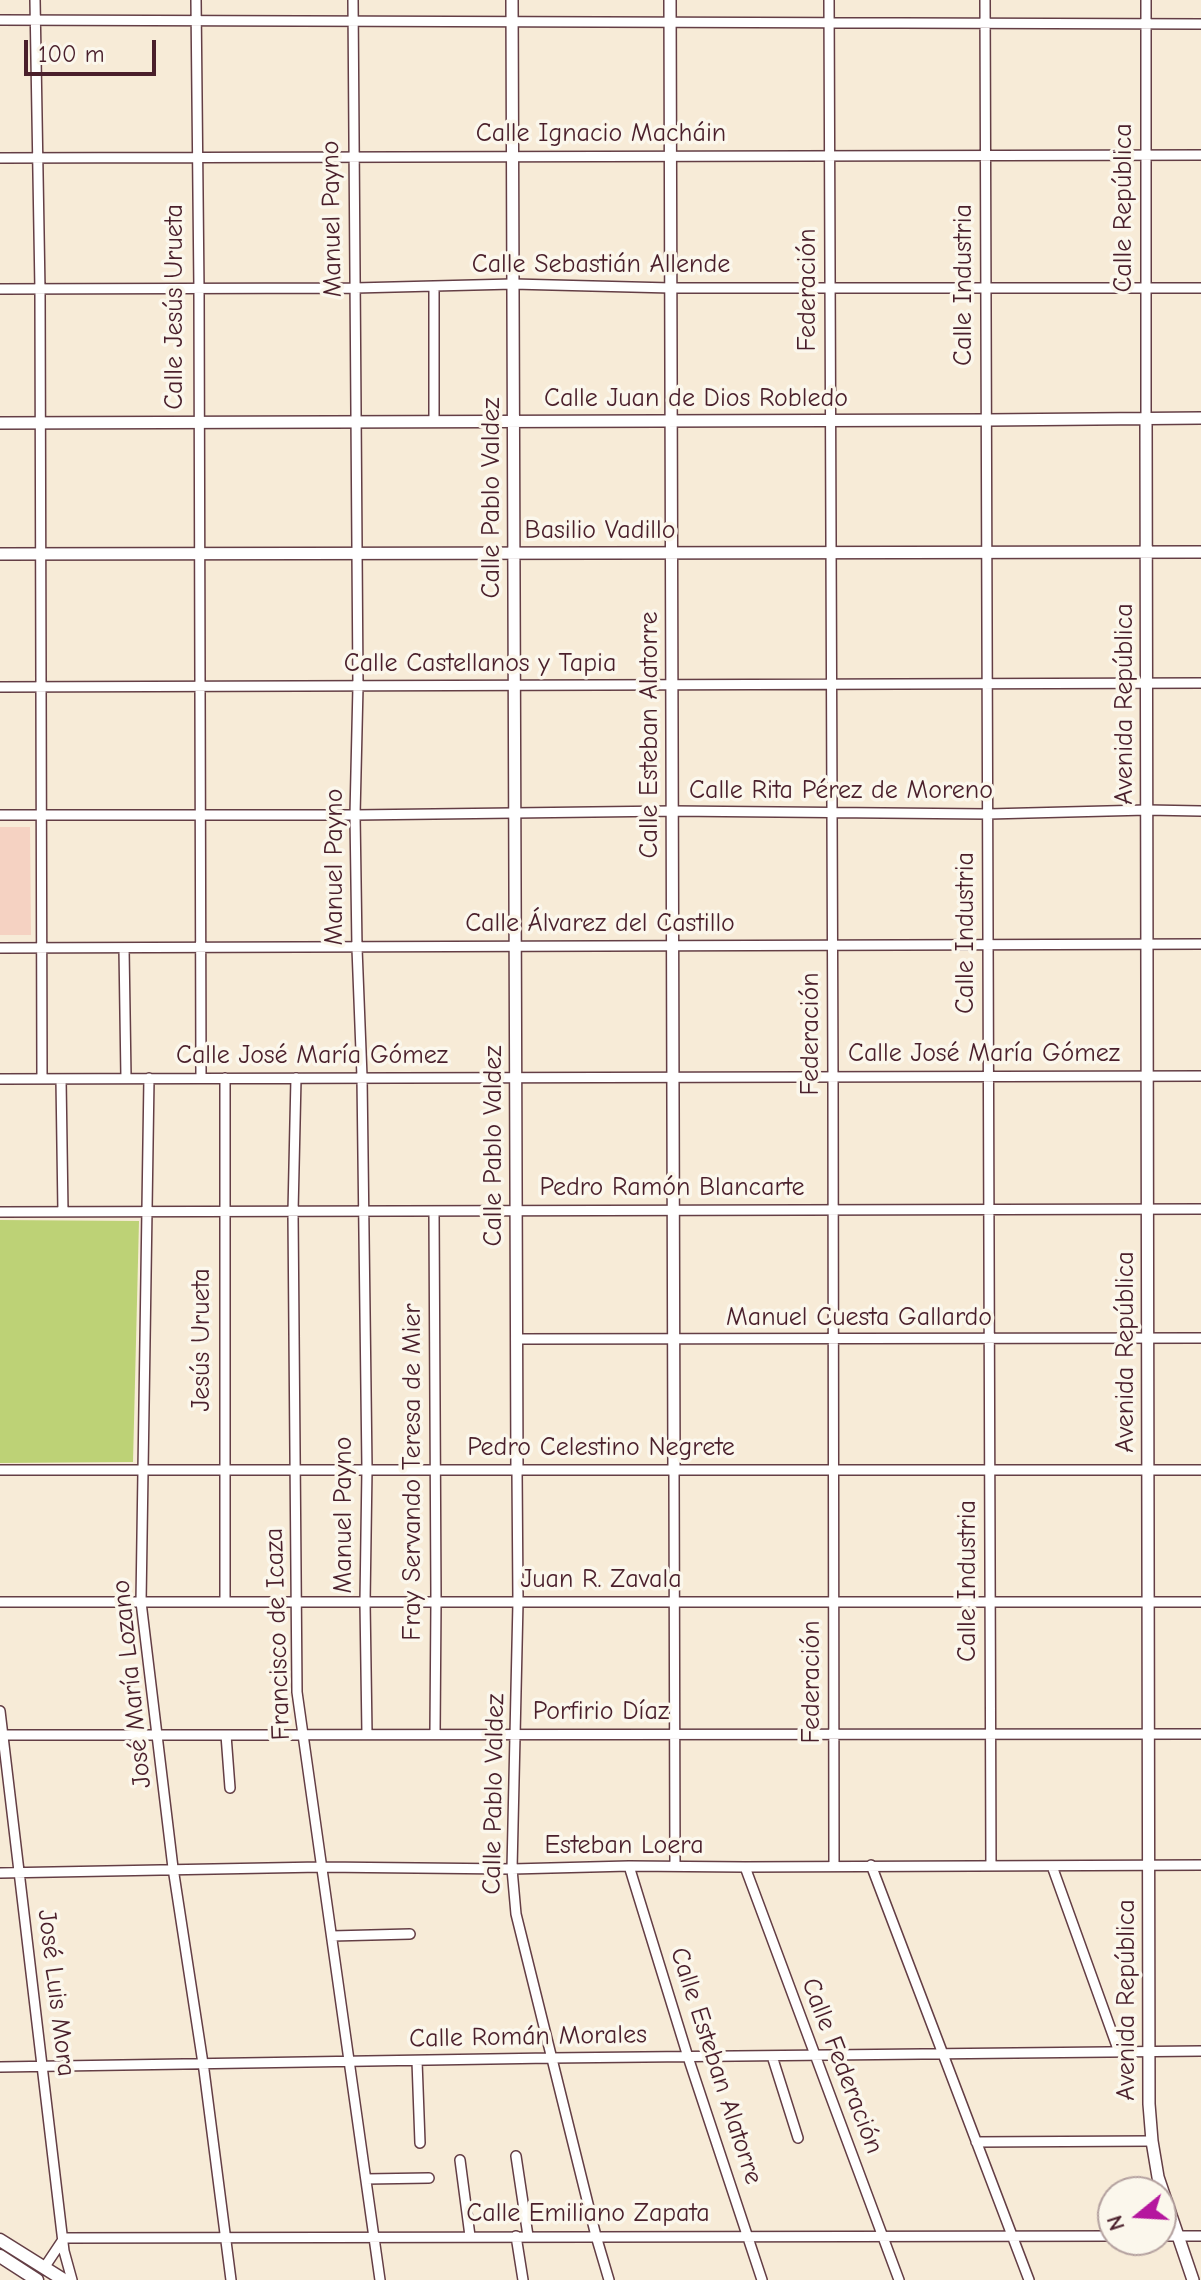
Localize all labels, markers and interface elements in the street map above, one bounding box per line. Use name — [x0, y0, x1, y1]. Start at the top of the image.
scale bar — [28, 24, 160, 74]
text: 100 m — [38, 40, 105, 68]
street label: Calle Ignacio Macháin — [476, 118, 726, 150]
street label: Calle República — [1108, 123, 1140, 293]
street label: Manuel Payno — [315, 140, 349, 298]
street label: Calle Jesús Urueta — [159, 204, 191, 410]
street label: Calle Industria — [948, 204, 980, 366]
street label: Federación — [792, 228, 824, 352]
street label: Calle Sebastián Allende — [472, 249, 730, 281]
street label: Calle Juan de Dios Robledo — [544, 383, 848, 415]
street label: Calle Pablo Valdez — [476, 397, 508, 599]
street label: Basilio Vadillo — [525, 515, 675, 547]
street label: Avenida República — [1109, 603, 1141, 805]
street label: Calle Esteban Alatorre — [634, 612, 666, 858]
street label: Calle Castellanos y Tapia — [344, 648, 616, 680]
street label: Calle Rita Pérez de Moreno — [689, 775, 993, 807]
street label: Manuel Payno — [319, 789, 351, 945]
street label: Calle Industria — [950, 852, 982, 1014]
street label: Calle Álvarez del Castillo — [465, 908, 735, 940]
street label: Federación — [795, 972, 827, 1096]
street label: Calle José María Gómez — [848, 1038, 1120, 1070]
street label: Calle José María Gómez — [176, 1040, 448, 1072]
street label: Calle Pablo Valdez — [478, 1045, 510, 1247]
street label: Pedro Ramón Blancarte — [539, 1172, 805, 1204]
street label: Avenida República — [1110, 1251, 1142, 1453]
street label: Jesús Urueta — [186, 1268, 218, 1412]
street label: Manuel Cuesta Gallardo — [726, 1302, 992, 1334]
street label: Fray Servando Teresa de Mier — [397, 1303, 429, 1641]
street label: Pedro Celestino Negrete — [467, 1432, 735, 1464]
street label: Manuel Payno — [328, 1437, 360, 1593]
street label: Calle Industria — [952, 1500, 984, 1662]
street label: Francisco de Icaza — [259, 1527, 297, 1741]
street label: Juan R. Zavala — [520, 1564, 682, 1596]
street label: José María Lozano — [106, 1578, 158, 1790]
street label: Federación — [796, 1620, 828, 1744]
street label: Calle Pablo Valdez — [477, 1693, 511, 1895]
street label: Porfirio Díaz — [533, 1696, 669, 1728]
street label: Esteban Loera — [544, 1830, 704, 1862]
street label: Avenida República — [1111, 1899, 1143, 2101]
street label: José Luis Mora — [30, 1908, 82, 2078]
street label: Calle Esteban Alatorre — [663, 1944, 769, 2188]
street label: Calle Federación — [794, 1974, 890, 2158]
street label: Calle Román Morales — [409, 2019, 647, 2055]
north arrow — [1097, 2176, 1177, 2256]
street label: Calle Emiliano Zapata — [466, 2198, 710, 2230]
text: N — [1101, 2212, 1131, 2234]

